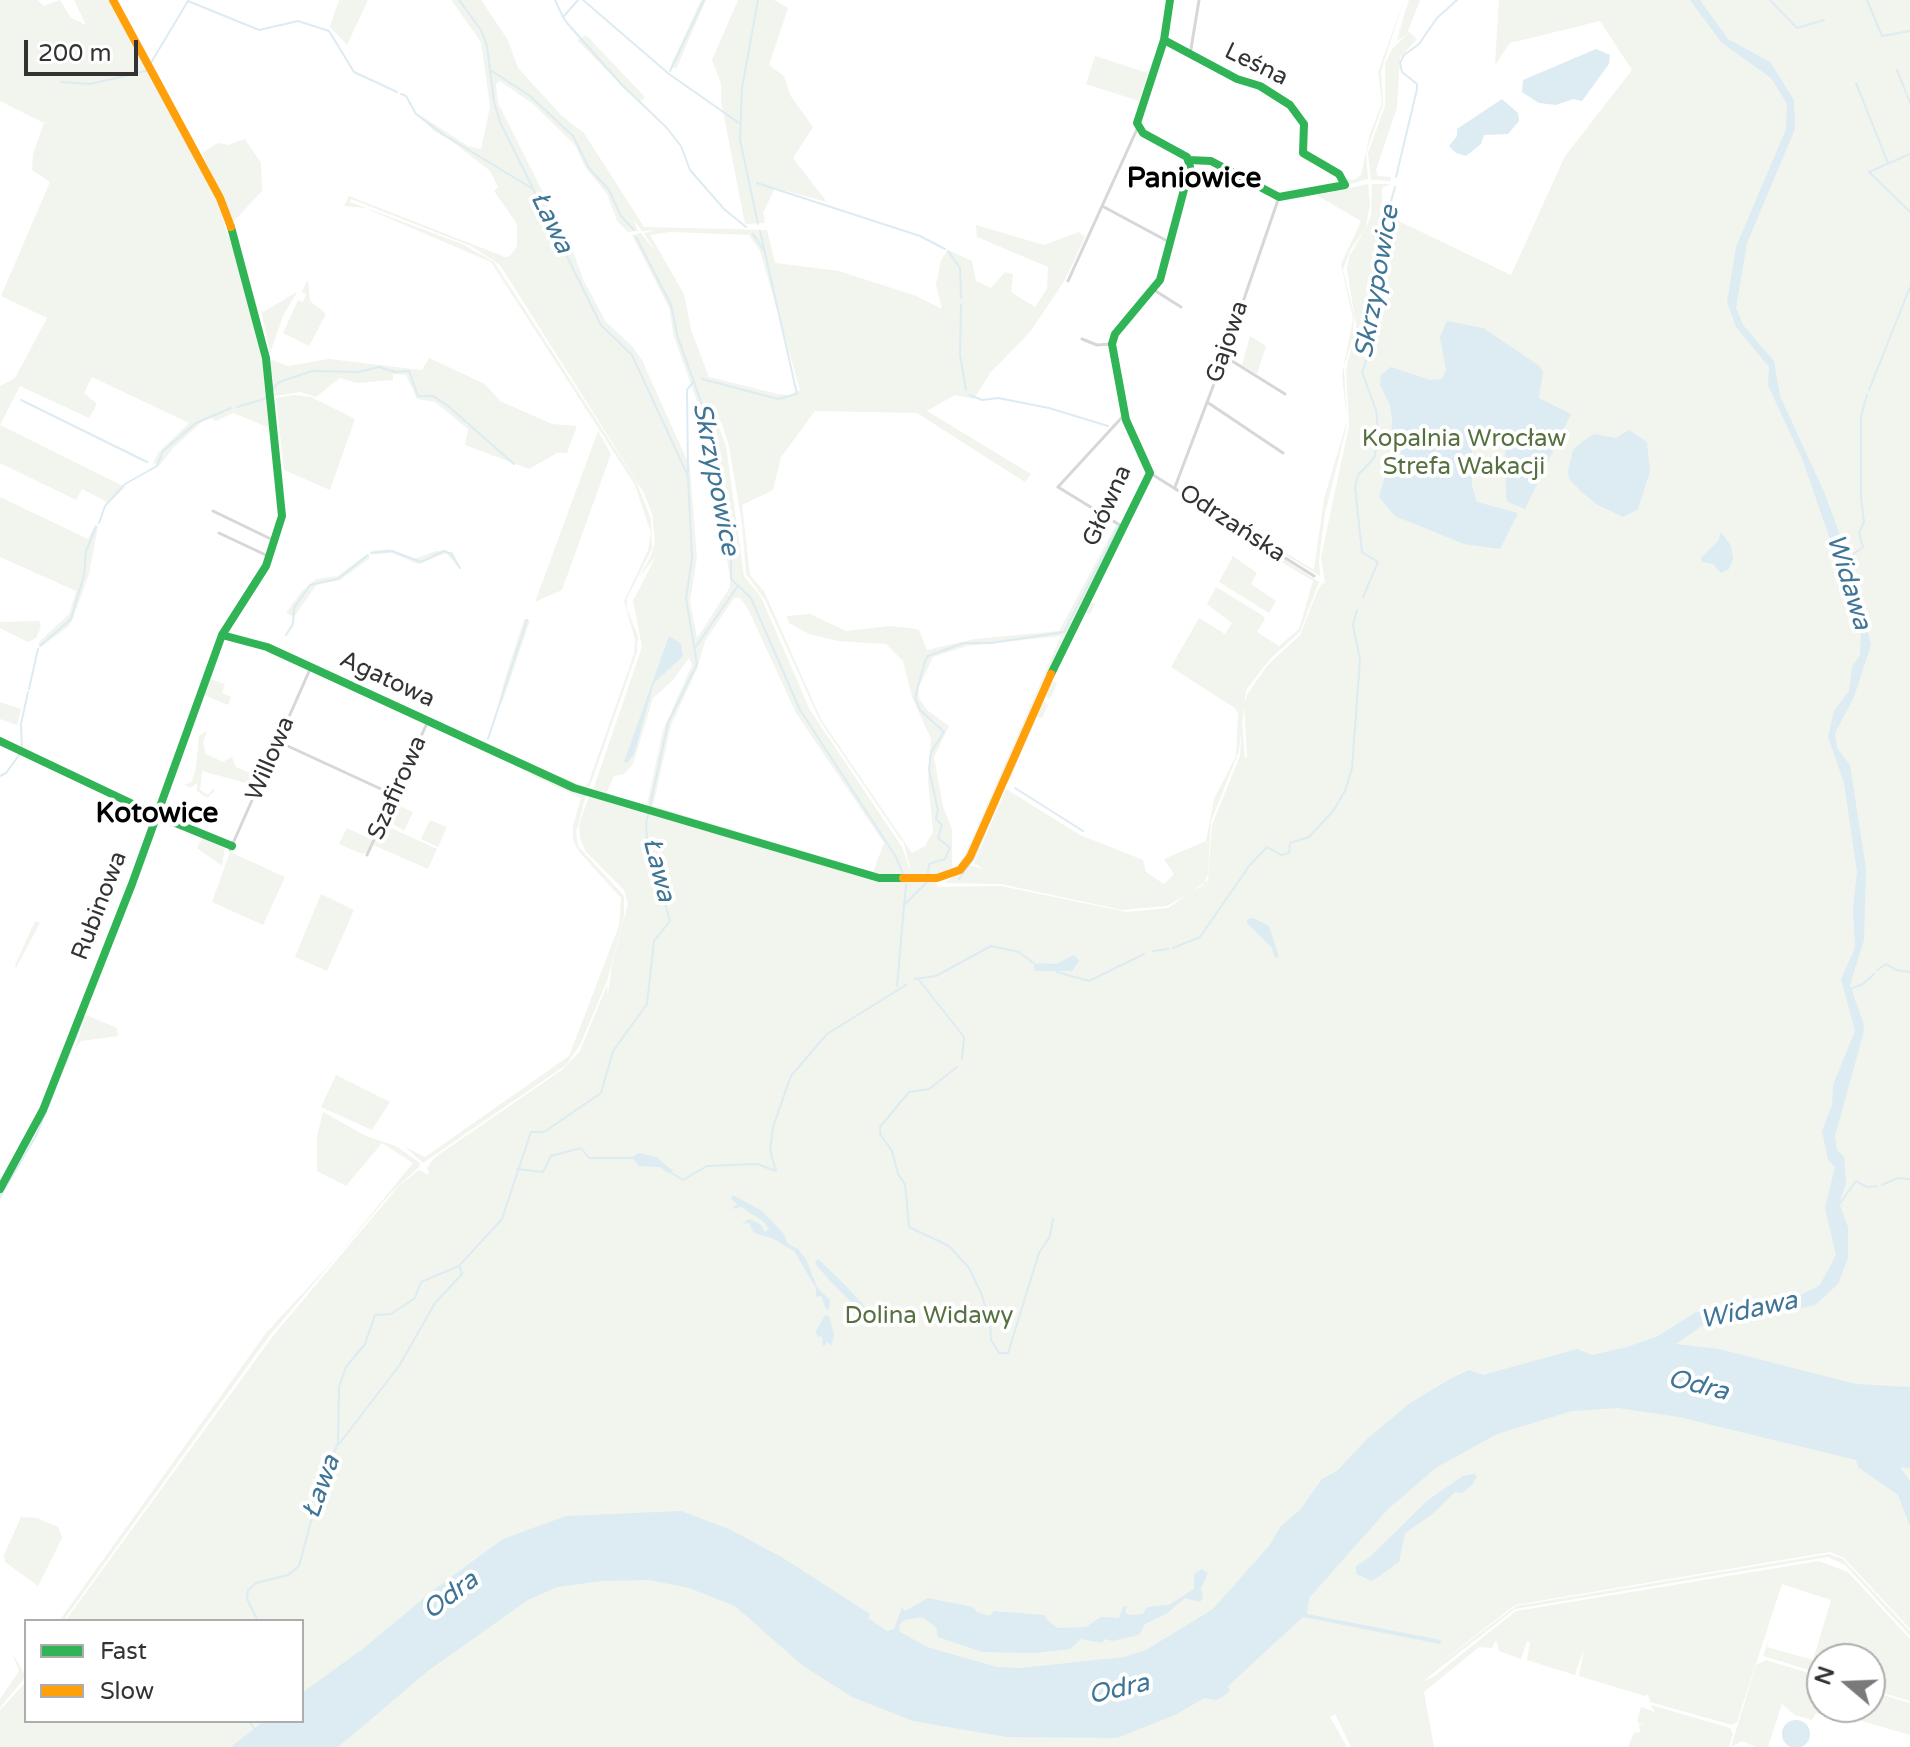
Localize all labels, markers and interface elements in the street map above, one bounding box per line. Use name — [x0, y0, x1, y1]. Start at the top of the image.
scale bar — [28, 24, 142, 74]
street label: Leśna — [1220, 37, 1292, 93]
text: 200 m — [38, 39, 112, 68]
district label: Paniowice — [1127, 163, 1261, 197]
water label: Ława — [523, 187, 579, 259]
water label: Skrzypowice — [1349, 203, 1407, 361]
street label: Gajowa — [1201, 297, 1255, 387]
water label: Skrzypowice — [685, 400, 745, 558]
park label: Kopalnia Wrocław Strefa Wakacji — [1362, 426, 1566, 482]
street label: Główna — [1077, 461, 1139, 551]
street label: Odrzańska — [1173, 479, 1291, 569]
water label: Widawa — [1819, 530, 1877, 634]
street label: Agatowa — [335, 645, 439, 715]
street label: Willowa — [240, 713, 302, 805]
street label: Szafirowa — [362, 732, 434, 844]
district label: Kotowice — [96, 798, 218, 832]
water label: Ława — [635, 835, 681, 905]
street label: Rubinowa — [66, 848, 134, 964]
water label: Widawa — [1698, 1286, 1800, 1336]
park label: Dolina Widawy — [845, 1303, 1013, 1331]
water label: Odra — [1664, 1363, 1732, 1409]
water label: Ława — [296, 1451, 348, 1523]
water label: Odra — [417, 1565, 485, 1627]
legend — [24, 1619, 304, 1723]
text: Fast — [100, 1637, 147, 1666]
north arrow — [1806, 1643, 1886, 1723]
text: N — [1810, 1663, 1840, 1688]
water label: Odra — [1085, 1668, 1153, 1712]
text: Slow — [100, 1677, 154, 1706]

